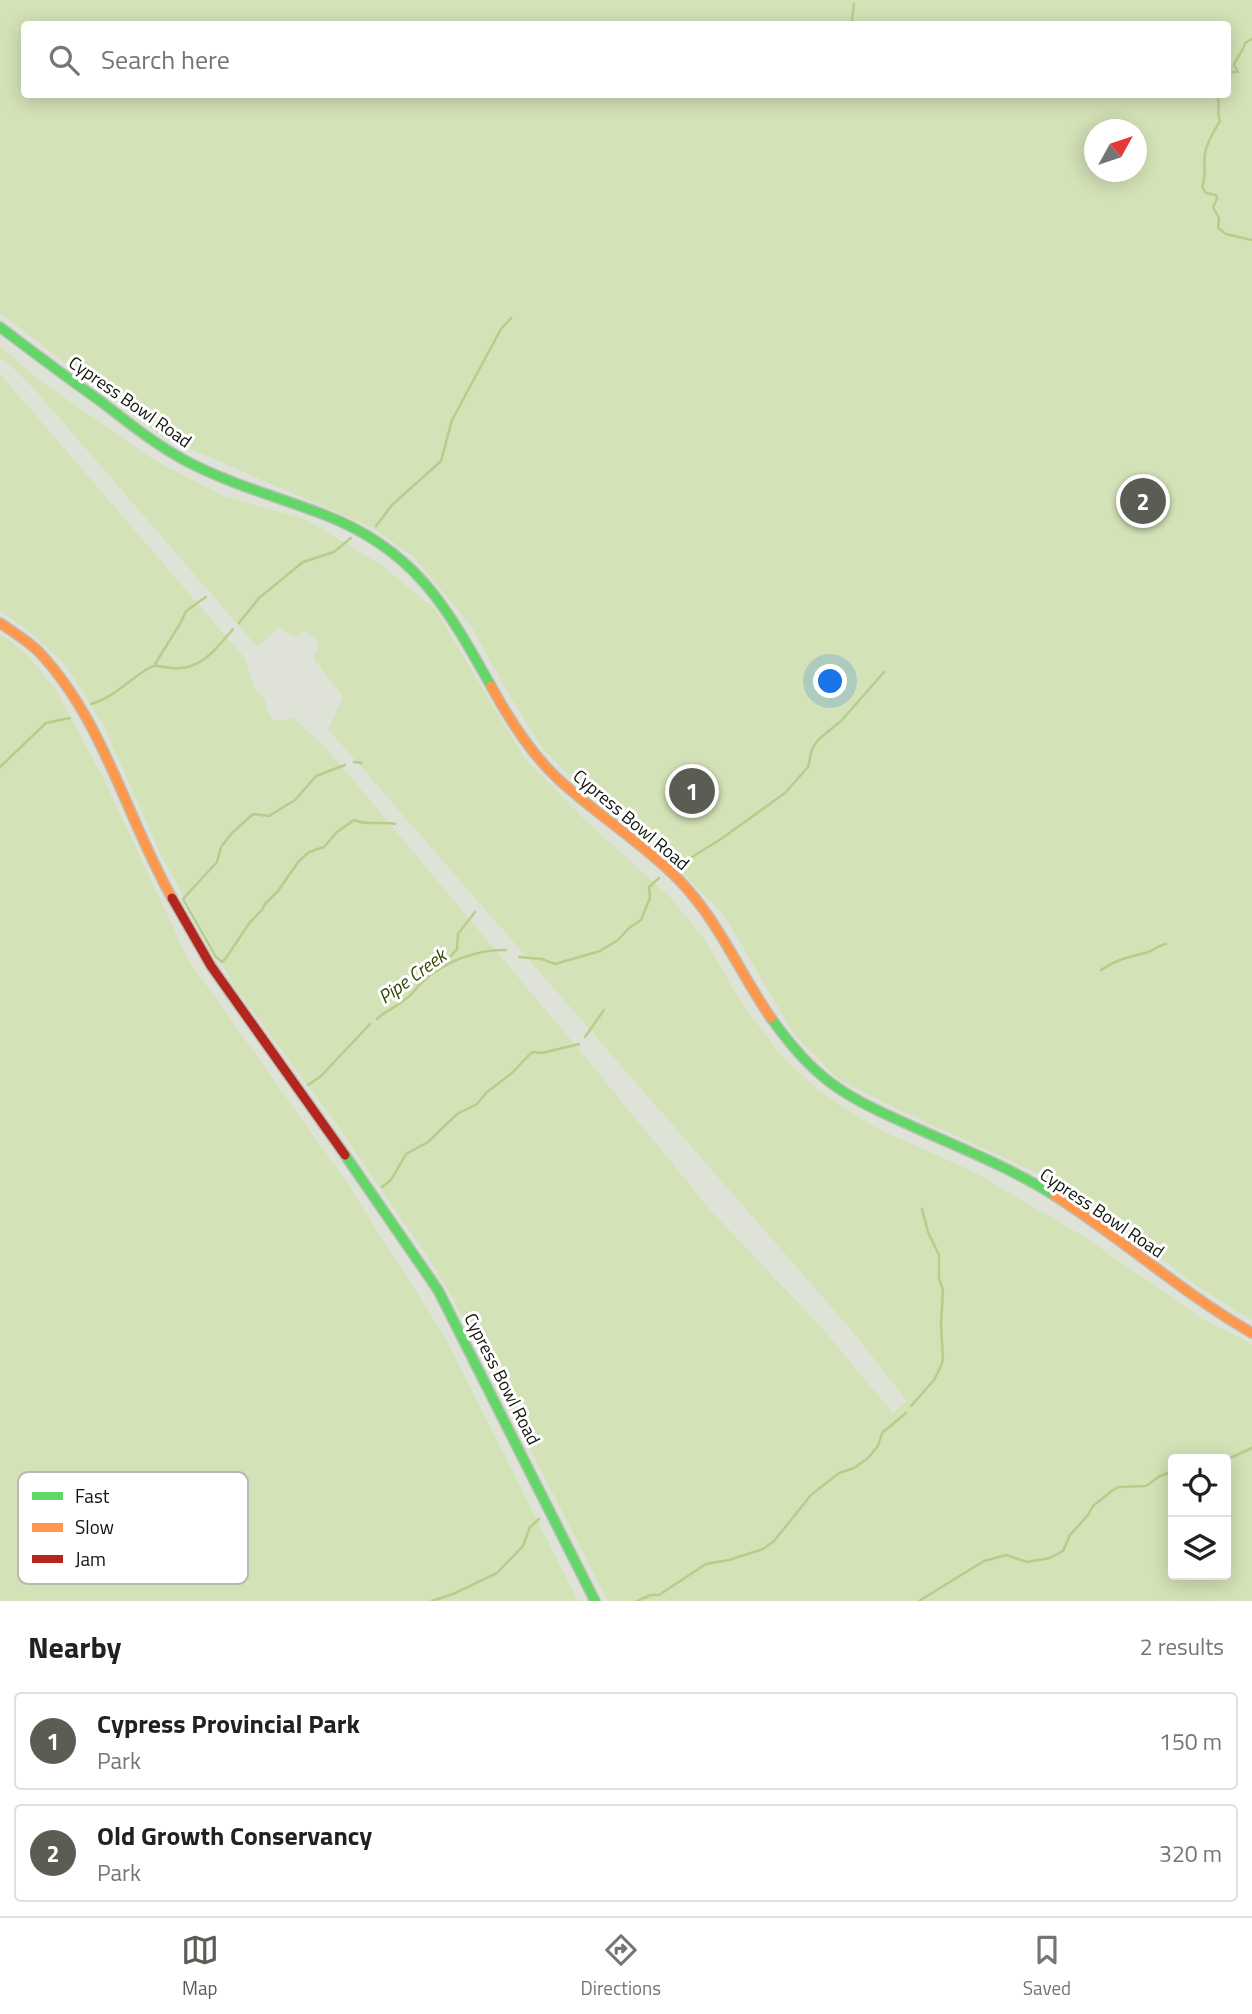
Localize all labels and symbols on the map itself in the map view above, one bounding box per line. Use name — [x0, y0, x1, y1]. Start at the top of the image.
north arrow — [1084, 119, 1147, 182]
street label: Cypress Bowl Road — [63, 349, 197, 454]
pin: 2 — [1120, 475, 1166, 527]
your location — [813, 664, 847, 698]
street label: Cypress Bowl Road — [567, 763, 695, 877]
pin: 1 — [669, 765, 715, 817]
water label: Pipe Creek — [372, 939, 454, 1010]
street label: Cypress Bowl Road — [1035, 1161, 1170, 1264]
street label: Cypress Bowl Road — [458, 1308, 547, 1449]
legend — [18, 1472, 248, 1584]
text: Fast — [75, 1481, 110, 1510]
text: Slow — [75, 1512, 114, 1541]
text: Jam — [75, 1544, 106, 1573]

